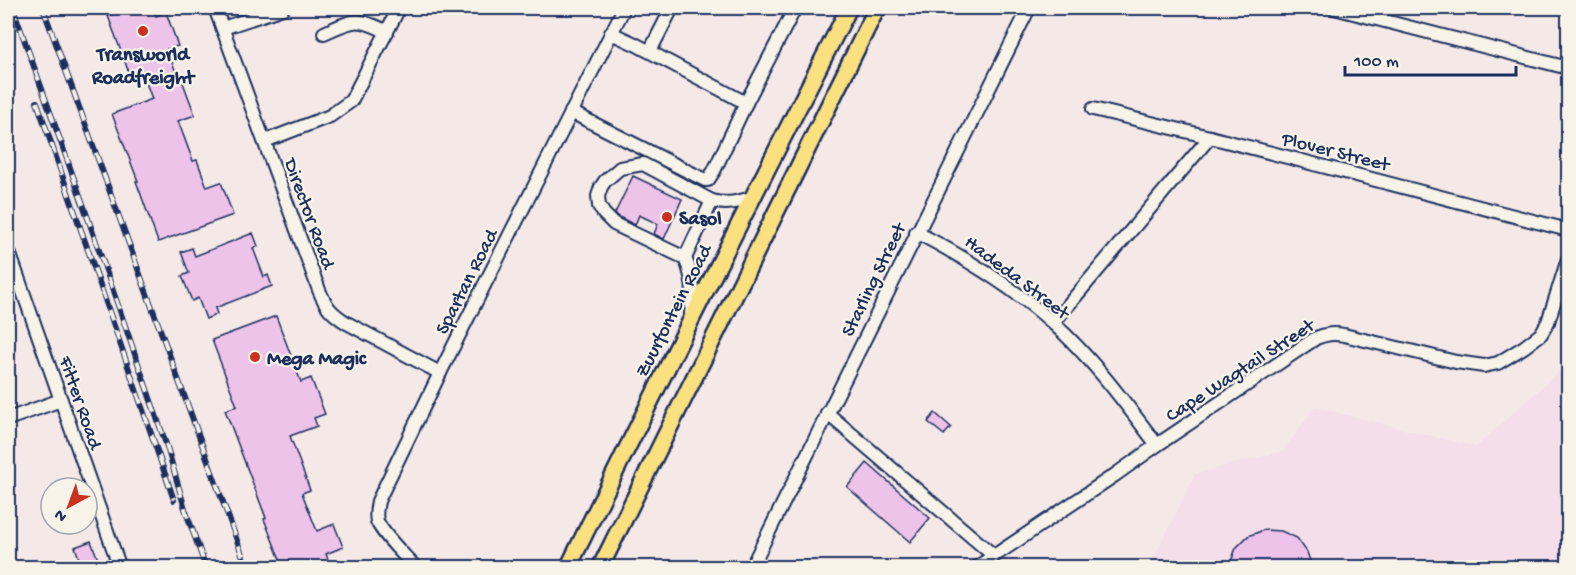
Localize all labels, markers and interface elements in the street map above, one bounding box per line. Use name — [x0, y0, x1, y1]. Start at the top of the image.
marker: Transworld Roadfreight — [136, 24, 150, 38]
scale bar — [1345, 39, 1516, 77]
place label: Transworld Roadfreight — [91, 45, 196, 91]
text: 100 m — [1353, 52, 1399, 73]
street label: Plover Street — [1278, 129, 1393, 178]
street label: Director Road — [276, 154, 339, 275]
place label: Sasol — [679, 209, 722, 232]
marker: Sasol — [660, 210, 674, 224]
street label: Starling Street — [838, 218, 913, 341]
street label: Spartan Road — [432, 224, 505, 339]
street label: Hadeda Street — [959, 232, 1074, 327]
street label: Zuurfontein Road — [632, 240, 719, 382]
street label: Cape Wagtail Street — [1162, 314, 1321, 429]
place label: Mega Magic — [267, 349, 367, 372]
marker: Mega Magic — [248, 350, 262, 364]
street label: Fitter Road — [52, 353, 106, 455]
north arrow — [39, 476, 99, 536]
text: N — [51, 504, 72, 525]

